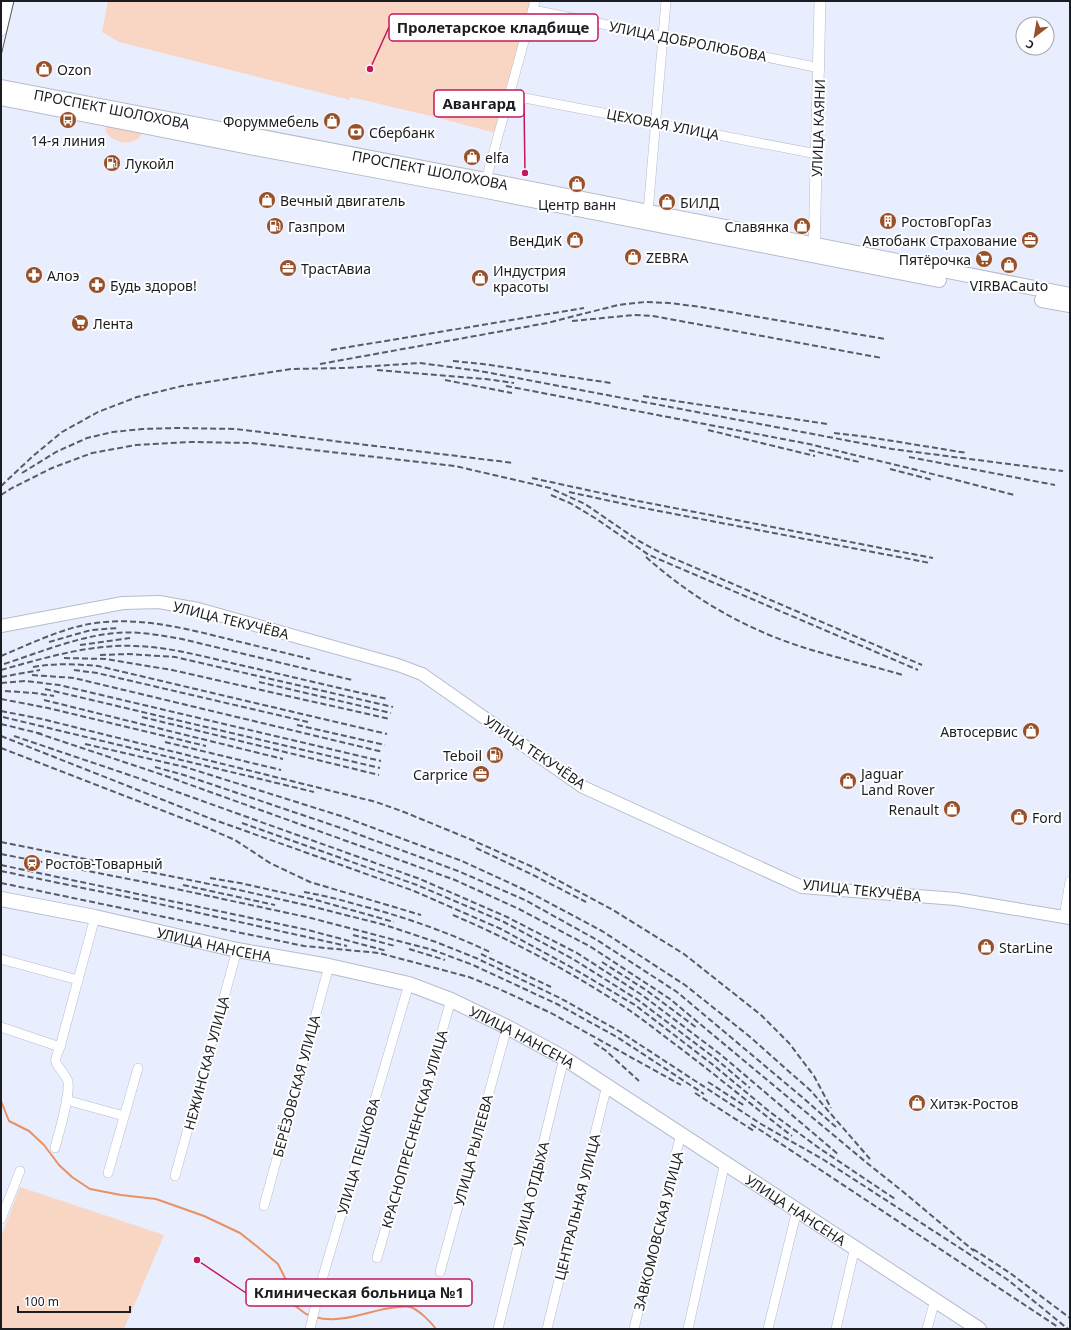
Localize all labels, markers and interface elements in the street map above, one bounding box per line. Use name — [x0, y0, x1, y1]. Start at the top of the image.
callout: Пролетарское кладбище — [389, 14, 598, 41]
street label: УЛИЦА ДОБРОЛЮБОВА — [608, 16, 768, 66]
north arrow — [1015, 16, 1055, 56]
text: Пролетарское кладбище — [397, 17, 590, 37]
text: С — [1023, 37, 1037, 53]
shop icon: Ozon — [34, 59, 54, 79]
place label: Ozon — [57, 60, 92, 79]
street label: УЛИЦА КАЯНИ — [807, 79, 829, 177]
street label: ПРОСПЕКТ ШОЛОХОВА — [32, 84, 192, 133]
callout: Авангард — [434, 90, 524, 117]
text: Авангард — [442, 93, 516, 113]
street label: ЦЕХОВАЯ УЛИЦА — [605, 104, 721, 144]
bus stop icon: 14-я линия — [58, 110, 78, 130]
shop icon: Форуммебель — [322, 111, 342, 131]
place label: Форуммебель — [223, 112, 319, 131]
bank icon: Сбербанк — [346, 122, 366, 142]
place label: Сбербанк — [369, 123, 435, 142]
place label: 14-я линия — [31, 131, 105, 150]
street label: ПРОСПЕКТ ШОЛОХОВА — [351, 145, 510, 194]
shop icon: elfa — [462, 147, 482, 167]
place label: elfa — [485, 148, 509, 167]
fuel station icon: Лукойл — [102, 153, 122, 173]
place label: Лукойл — [125, 154, 174, 173]
shop icon: Центр ванн — [567, 174, 587, 194]
shop icon: Вечный двигатель — [257, 190, 277, 210]
place label: Вечный двигатель — [280, 191, 405, 210]
shop icon: БИЛД — [657, 192, 677, 212]
place label: БИЛД — [680, 193, 720, 212]
place label: Центр ванн — [538, 195, 616, 214]
building icon: РостовГорГаз — [878, 211, 898, 231]
place label: РостовГорГаз — [901, 212, 992, 231]
fuel station icon: Газпром — [265, 216, 285, 236]
shop icon: Славянка — [792, 216, 812, 236]
place label: Газпром — [288, 217, 345, 236]
place label: Славянка — [725, 217, 789, 236]
shop icon: ВенДиК — [565, 230, 585, 250]
office icon: Автобанк Страхование — [1020, 230, 1040, 250]
place label: ВенДиК — [509, 231, 562, 250]
place label: Автобанк Страхование — [862, 231, 1017, 250]
shop icon: ZEBRA — [623, 247, 643, 267]
place label: ZEBRA — [646, 248, 689, 267]
supermarket icon: Пятёрочка — [974, 249, 994, 269]
place label: Пятёрочка — [899, 250, 971, 269]
shop icon: VIRBACauto — [999, 255, 1019, 275]
office icon: ТрастАвиа — [278, 258, 298, 278]
place label: ТрастАвиа — [301, 259, 371, 278]
place label: Индустрия красоты — [493, 261, 566, 296]
pharmacy icon: Алоэ — [24, 265, 44, 285]
place label: Алоэ — [47, 266, 79, 285]
shop icon: Индустрия красоты — [470, 268, 490, 288]
pharmacy icon: Будь здоров! — [87, 275, 107, 295]
place label: Будь здоров! — [110, 276, 197, 295]
place label: VIRBACauto — [970, 276, 1048, 295]
supermarket icon: Лента — [70, 313, 90, 333]
place label: Лента — [93, 314, 133, 333]
street label: УЛИЦА ТЕКУЧЁВА — [171, 596, 291, 644]
street label: УЛИЦА ТЕКУЧЁВА — [480, 711, 590, 793]
shop icon: Автосервис — [1021, 721, 1041, 741]
place label: Автосервис — [940, 722, 1018, 741]
fuel station icon: Teboil — [485, 745, 505, 765]
place label: Teboil — [443, 746, 482, 765]
office icon: Carprice — [471, 764, 491, 784]
place label: Jaguar Land Rover — [859, 764, 935, 799]
place label: Carprice — [413, 765, 468, 784]
shop icon: Jaguar Land Rover — [838, 771, 858, 791]
shop icon: Renault — [942, 799, 962, 819]
place label: Renault — [889, 800, 939, 819]
shop icon: Ford — [1009, 807, 1029, 827]
place label: Ford — [1032, 808, 1062, 827]
station icon: Ростов-Товарный — [22, 853, 42, 873]
place label: Ростов-Товарный — [45, 854, 163, 873]
street label: УЛИЦА ТЕКУЧЁВА — [802, 874, 922, 906]
street label: УЛИЦА НАНСЕНА — [155, 922, 273, 965]
shop icon: StarLine — [976, 937, 996, 957]
place label: StarLine — [999, 938, 1053, 957]
street label: НЕЖИНСКАЯ УЛИЦА — [179, 994, 233, 1132]
street label: УЛИЦА НАНСЕНА — [467, 1001, 579, 1072]
street label: БЕРЁЗОВСКАЯ УЛИЦА — [268, 1013, 324, 1159]
street label: КРАСНОПРЕСНЕНСКАЯ УЛИЦА — [377, 1028, 451, 1230]
street label: УЛИЦА РЫЛЕЕВА — [449, 1092, 497, 1208]
shop icon: Хитэк-Ростов — [907, 1093, 927, 1113]
place label: Хитэк-Ростов — [930, 1094, 1018, 1113]
street label: УЛИЦА ПЕШКОВА — [332, 1095, 384, 1216]
street label: ЦЕНТРАЛЬНАЯ УЛИЦА — [550, 1132, 604, 1282]
street label: УЛИЦА ОТДЫХА — [509, 1139, 553, 1249]
street label: ЗАВКОМОВСКАЯ УЛИЦА — [629, 1149, 687, 1313]
street label: УЛИЦА НАНСЕНА — [742, 1170, 850, 1249]
callout: Клиническая больница №1 — [246, 1279, 472, 1306]
text: Клиническая больница №1 — [254, 1282, 464, 1302]
scale bar — [18, 1288, 130, 1314]
text: 100 m — [24, 1293, 59, 1310]

